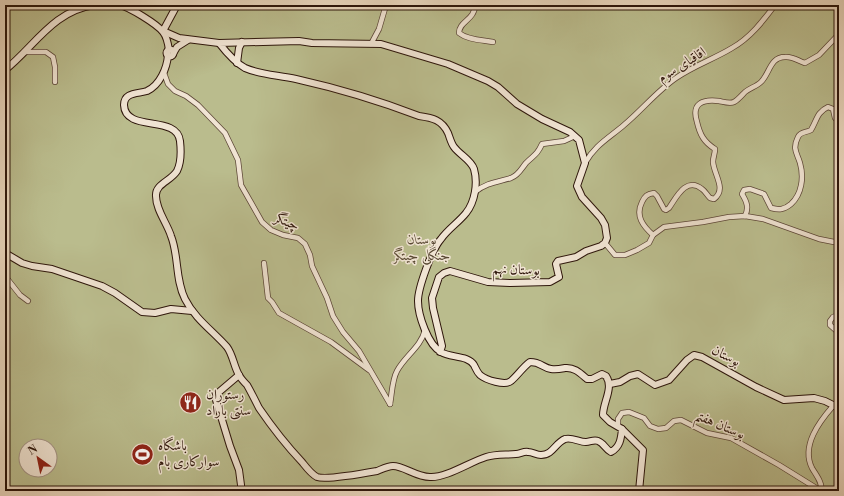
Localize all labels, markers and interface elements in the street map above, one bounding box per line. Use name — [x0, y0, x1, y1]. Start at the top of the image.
street label: اقاقیای سوم — [654, 43, 711, 89]
street label: چیتگر — [270, 208, 302, 235]
park label: بوستان جنگلی چیتگر — [392, 231, 451, 265]
street label: بوستان نهم — [492, 260, 540, 284]
street label: بوستان — [708, 341, 744, 371]
place label: رستوران سنتی باراد — [206, 386, 251, 420]
restaurant icon: رستوران سنتی باراد — [178, 390, 204, 416]
street label: بوستان هفتم — [691, 406, 748, 447]
place label: باشگاه سوارکاری بام — [158, 436, 220, 474]
north arrow — [18, 438, 58, 478]
sports icon: باشگاه سوارکاری بام — [130, 441, 156, 467]
text: N — [26, 442, 41, 459]

